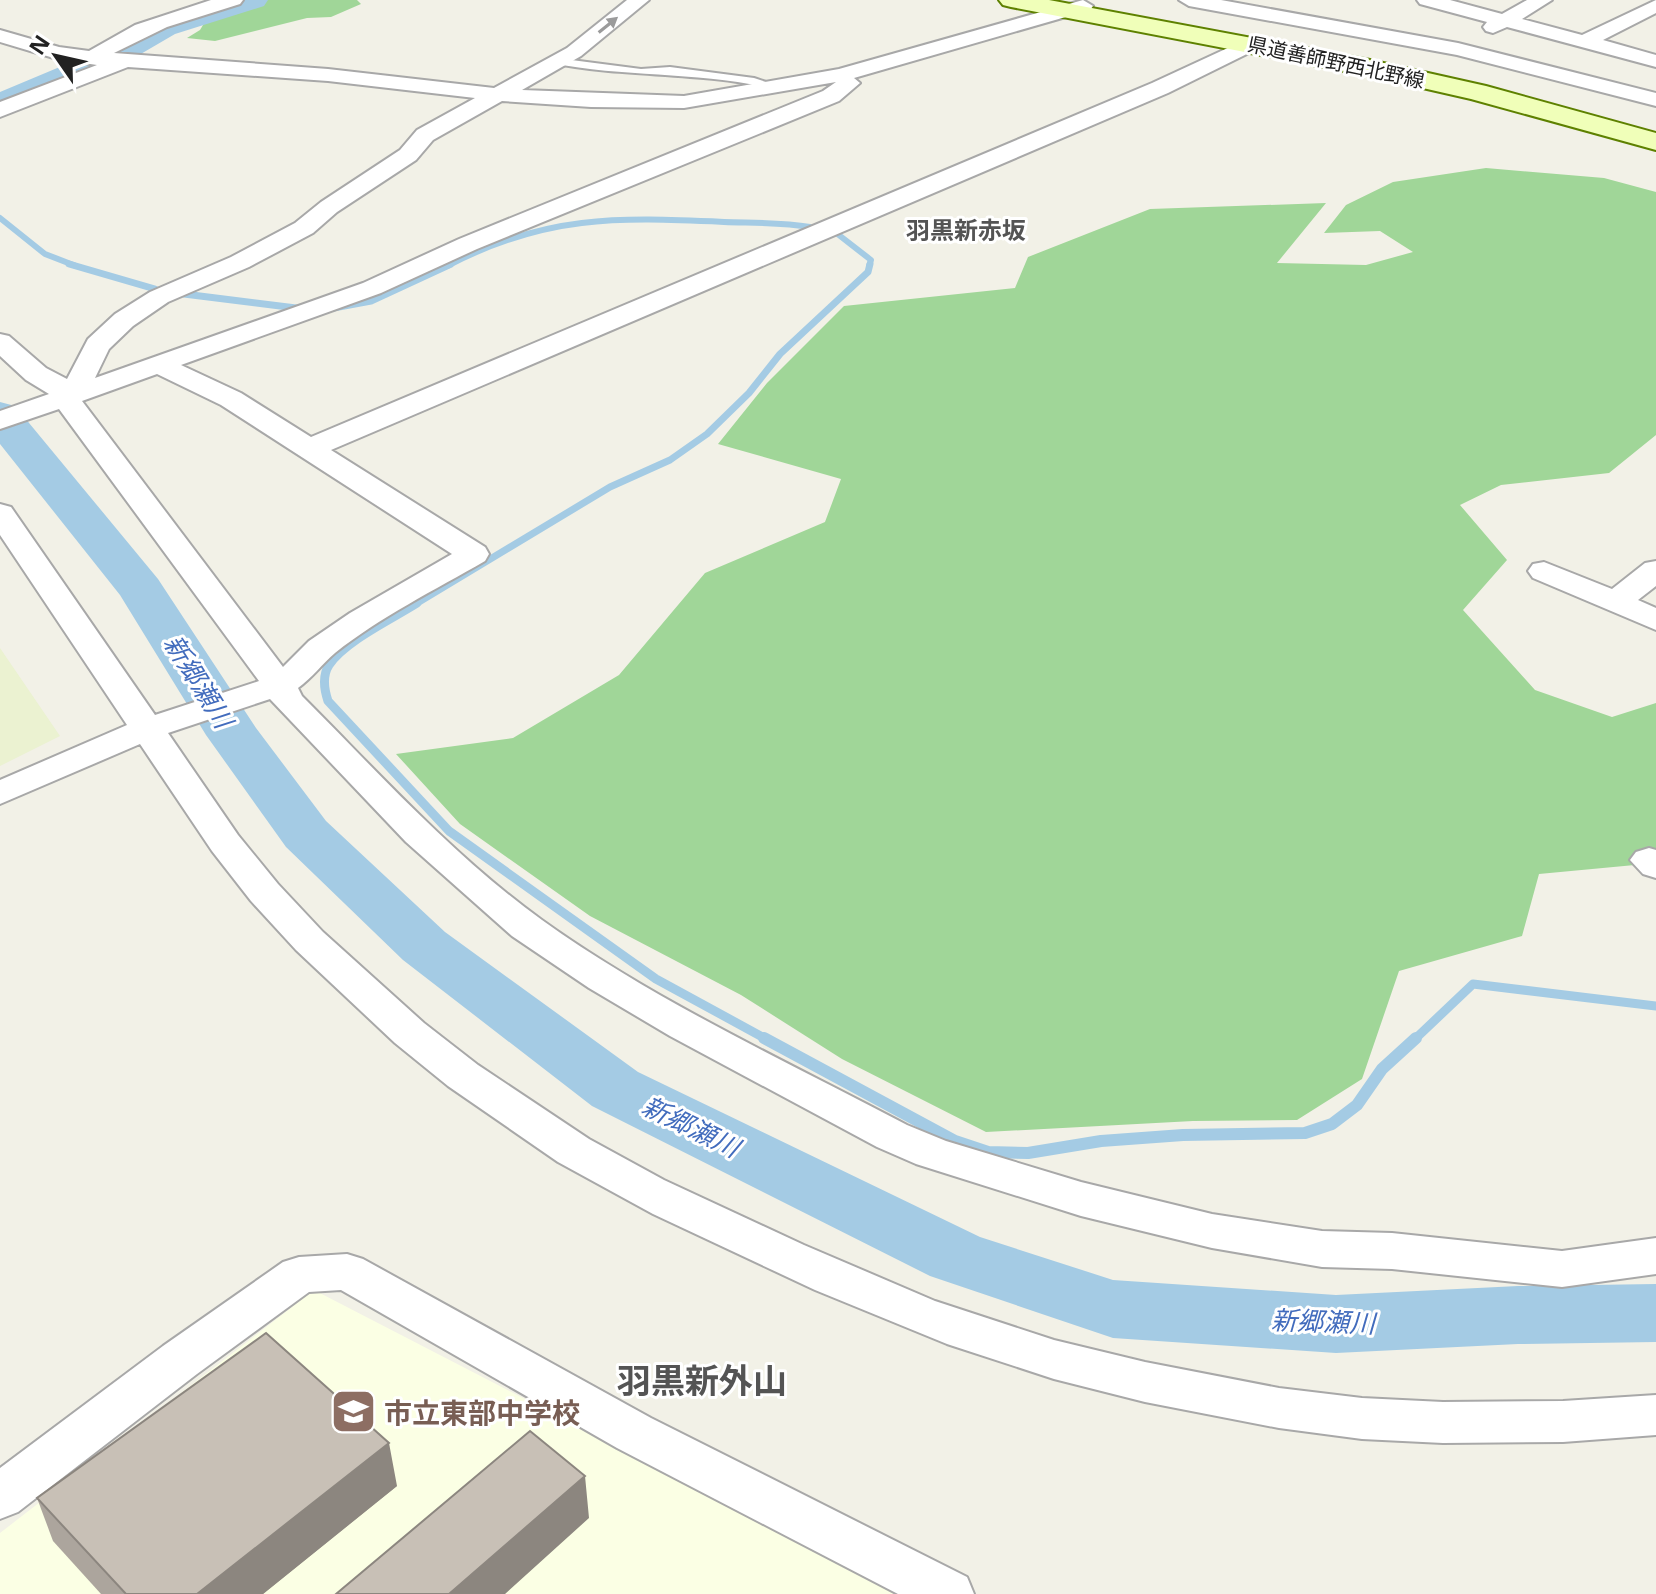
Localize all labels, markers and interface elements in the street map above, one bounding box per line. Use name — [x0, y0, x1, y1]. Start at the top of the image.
north arrow — [16, 16, 96, 96]
one-way arrow — [598, 18, 618, 34]
text: N — [21, 28, 56, 60]
street label: 県道善師野西北野線 — [1245, 30, 1427, 94]
district label: 羽黒新赤坂 — [906, 213, 1026, 246]
water label: 新郷瀬川 — [156, 627, 243, 737]
water label: 新郷瀬川 — [636, 1087, 748, 1166]
water label: 新郷瀬川 — [1270, 1301, 1379, 1341]
district label: 羽黒新外山 — [617, 1357, 787, 1403]
school or university icon: 市立東部中学校 — [329, 1388, 377, 1436]
place label: 市立東部中学校 — [384, 1393, 580, 1431]

